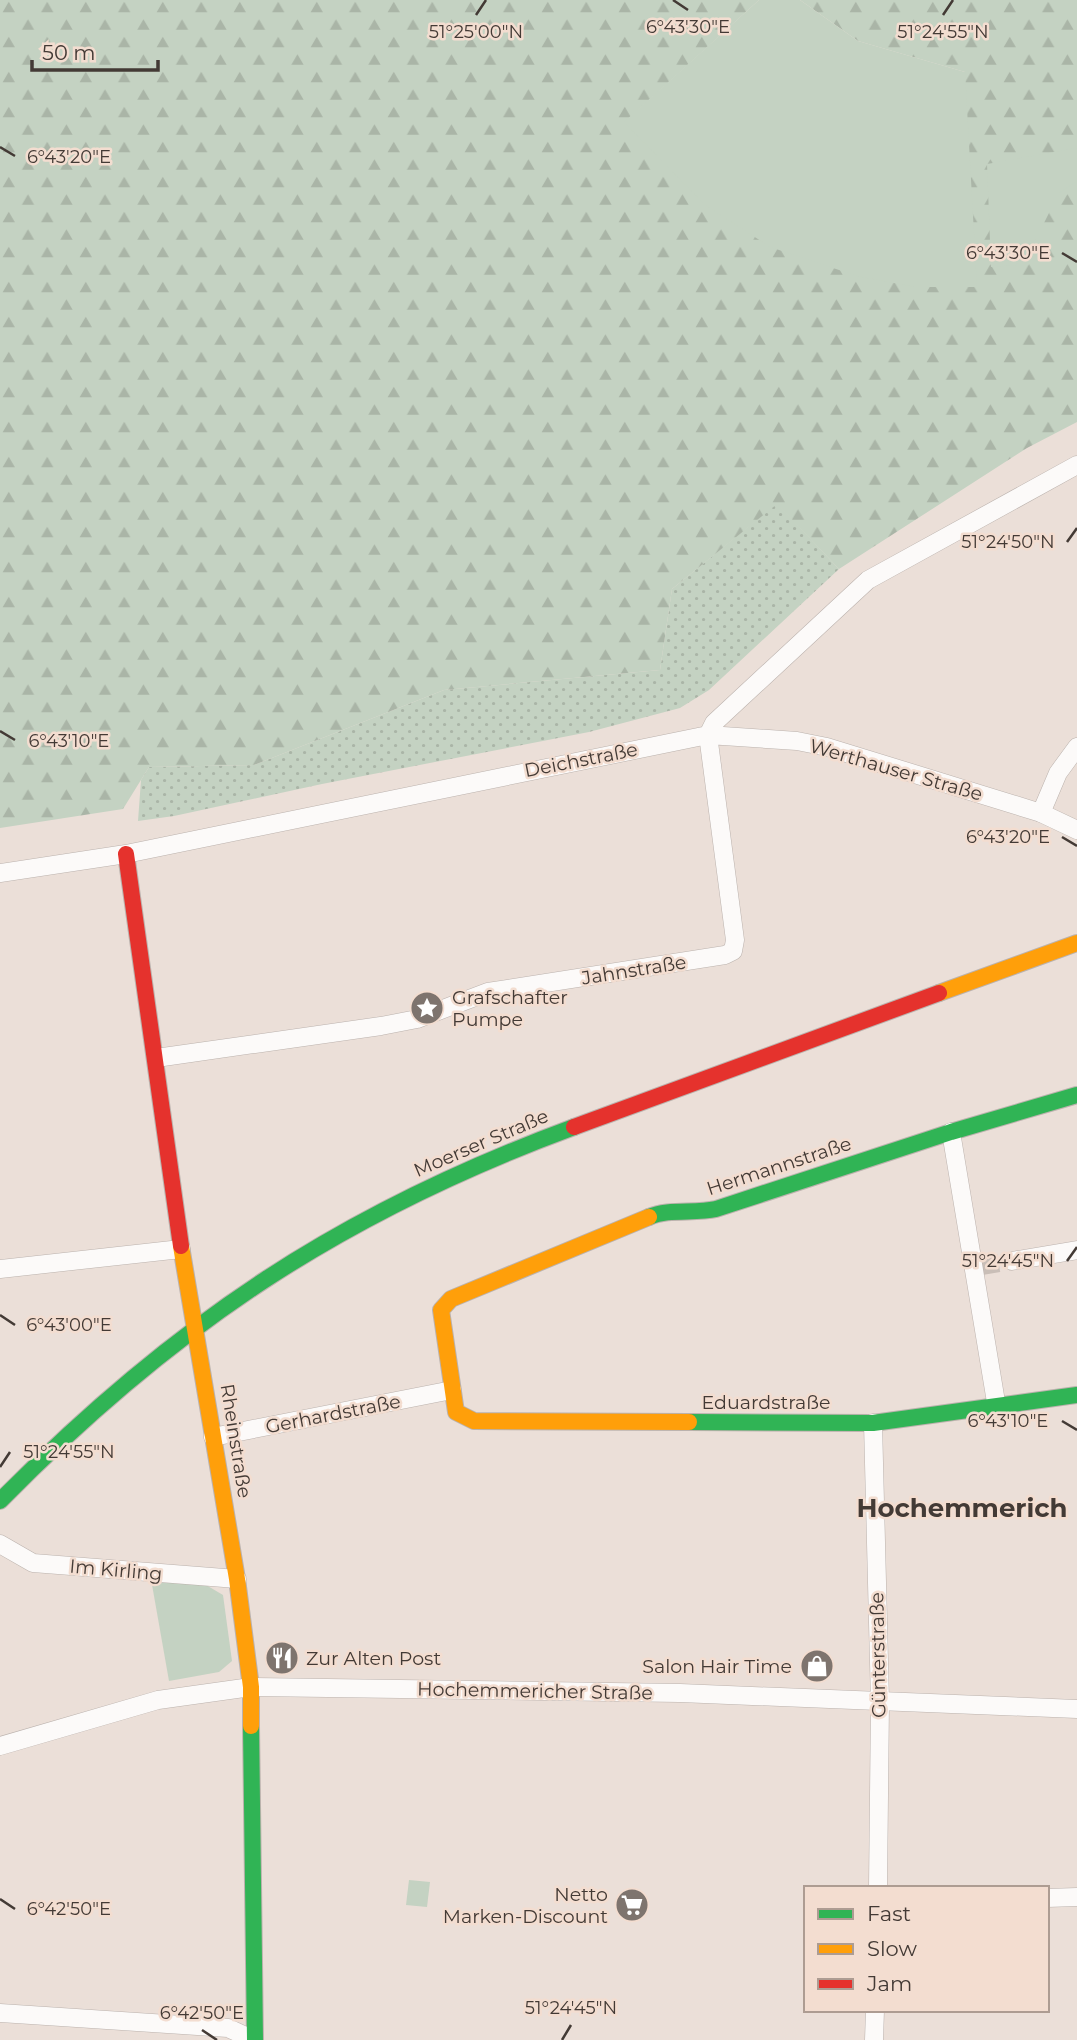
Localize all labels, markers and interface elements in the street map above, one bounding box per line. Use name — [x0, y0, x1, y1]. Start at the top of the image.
text: 6°43'30"E — [646, 16, 730, 38]
text: 51°25'00"N — [429, 21, 523, 43]
text: 51°24'55"N — [897, 21, 989, 43]
scale bar — [32, 28, 158, 72]
text: 50 m — [42, 40, 96, 65]
text: 6°43'20"E — [27, 146, 111, 168]
text: 6°43'30"E — [966, 242, 1050, 264]
text: 51°24'50"N — [961, 531, 1055, 553]
text: 6°43'10"E — [29, 730, 109, 752]
street label: Werthauser Straße — [807, 734, 985, 806]
street label: Deichstraße — [522, 738, 640, 782]
text: 6°43'20"E — [966, 826, 1050, 848]
street label: Jahnstraße — [579, 950, 688, 990]
place label: Grafschafter Pumpe — [452, 986, 568, 1031]
place icon: Grafschafter Pumpe — [408, 989, 446, 1027]
street label: Moerser Straße — [410, 1104, 552, 1182]
street label: Hermannstraße — [704, 1132, 854, 1200]
text: 51°24'45"N — [962, 1250, 1054, 1272]
text: 6°43'00"E — [26, 1314, 112, 1336]
street label: Rheinstraße — [216, 1382, 256, 1500]
street label: Gerhardstraße — [263, 1390, 403, 1438]
street label: Eduardstraße — [702, 1391, 830, 1414]
text: 6°43'10"E — [968, 1410, 1048, 1432]
text: 51°24'55"N — [23, 1441, 115, 1463]
district label: Hochemmerich — [856, 1492, 1068, 1524]
street label: Im Kirling — [69, 1554, 163, 1586]
street label: Günterstraße — [865, 1592, 891, 1718]
restaurant icon: Zur Alten Post — [263, 1639, 301, 1677]
place label: Zur Alten Post — [306, 1647, 441, 1670]
shop icon: Salon Hair Time — [798, 1647, 836, 1685]
place label: Salon Hair Time — [642, 1655, 792, 1678]
street label: Hochemmericher Straße — [417, 1677, 653, 1705]
place label: Netto Marken-Discount — [443, 1883, 608, 1928]
supermarket icon: Netto Marken-Discount — [613, 1886, 651, 1924]
legend — [804, 1886, 1049, 2012]
text: 6°42'50"E — [27, 1898, 111, 1920]
text: Fast — [867, 1901, 911, 1926]
text: Slow — [867, 1936, 917, 1961]
text: Jam — [866, 1971, 912, 1996]
text: 51°24'45"N — [525, 1997, 617, 2019]
text: 6°42'50"E — [160, 2002, 244, 2024]

